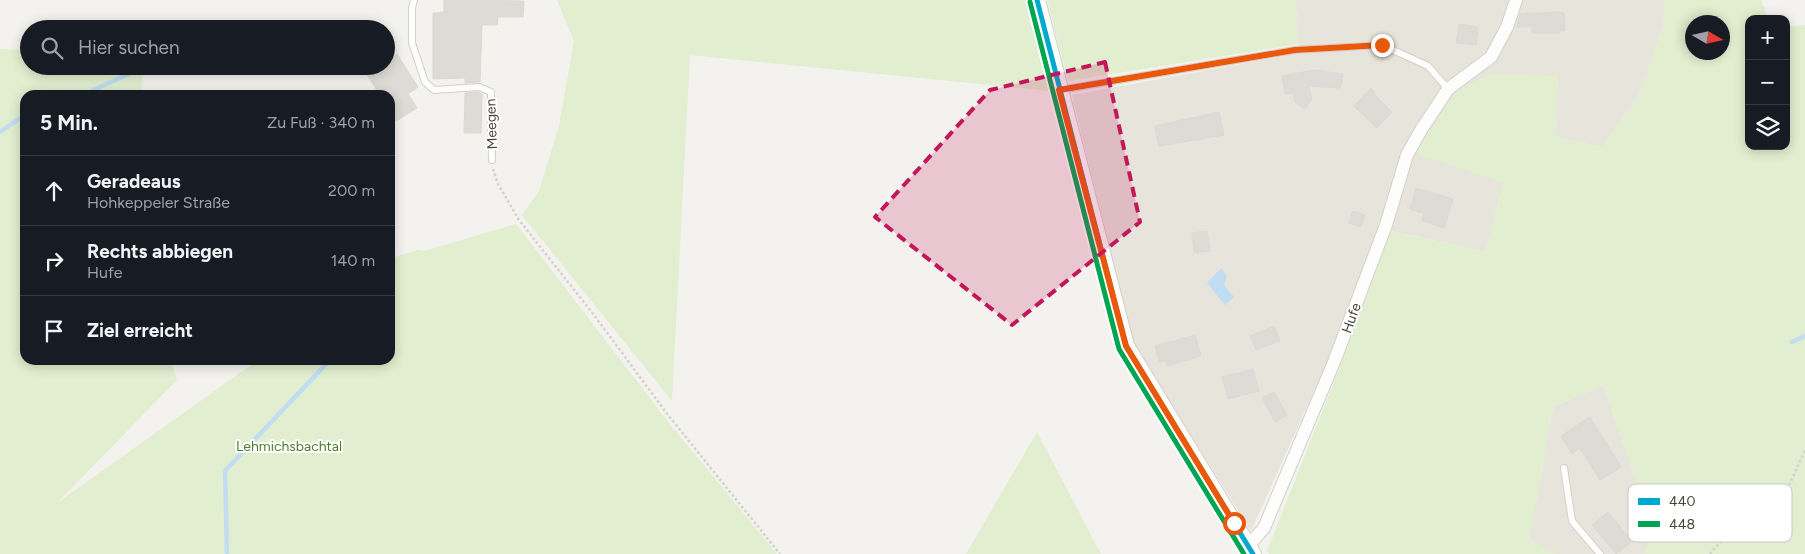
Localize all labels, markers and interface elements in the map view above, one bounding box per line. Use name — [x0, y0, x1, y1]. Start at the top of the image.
north arrow — [1685, 15, 1730, 60]
map controls — [1745, 15, 1790, 150]
button: + — [1745, 15, 1790, 60]
search box — [20, 20, 395, 75]
icon: search — [38, 34, 66, 62]
route end — [1371, 34, 1394, 57]
text: Hier suchen — [78, 36, 179, 59]
button: − — [1745, 60, 1790, 105]
street label: Meegen — [482, 98, 501, 150]
button: layers — [1745, 105, 1790, 150]
text: 5 Min. — [40, 110, 98, 135]
text: Zu Fuß · 340 m — [267, 113, 375, 132]
text: Geradeaus — [87, 170, 181, 193]
icon: ahead — [40, 177, 68, 205]
text: 200 m — [328, 181, 375, 200]
text: Hohkeppeler Straße — [87, 193, 230, 212]
text: Rechts abbiegen — [87, 240, 233, 263]
icon: right — [40, 247, 68, 275]
text: 140 m — [331, 251, 375, 270]
text: Hufe — [87, 263, 123, 282]
street label: Hufe — [1338, 300, 1365, 336]
icon: arrive — [40, 317, 68, 345]
text: Ziel erreicht — [87, 319, 193, 342]
park label: Lehmichsbachtal — [236, 438, 342, 455]
legend — [1628, 484, 1792, 542]
text: 440 — [1669, 493, 1695, 510]
route start — [1223, 512, 1246, 535]
text: 448 — [1669, 516, 1695, 533]

